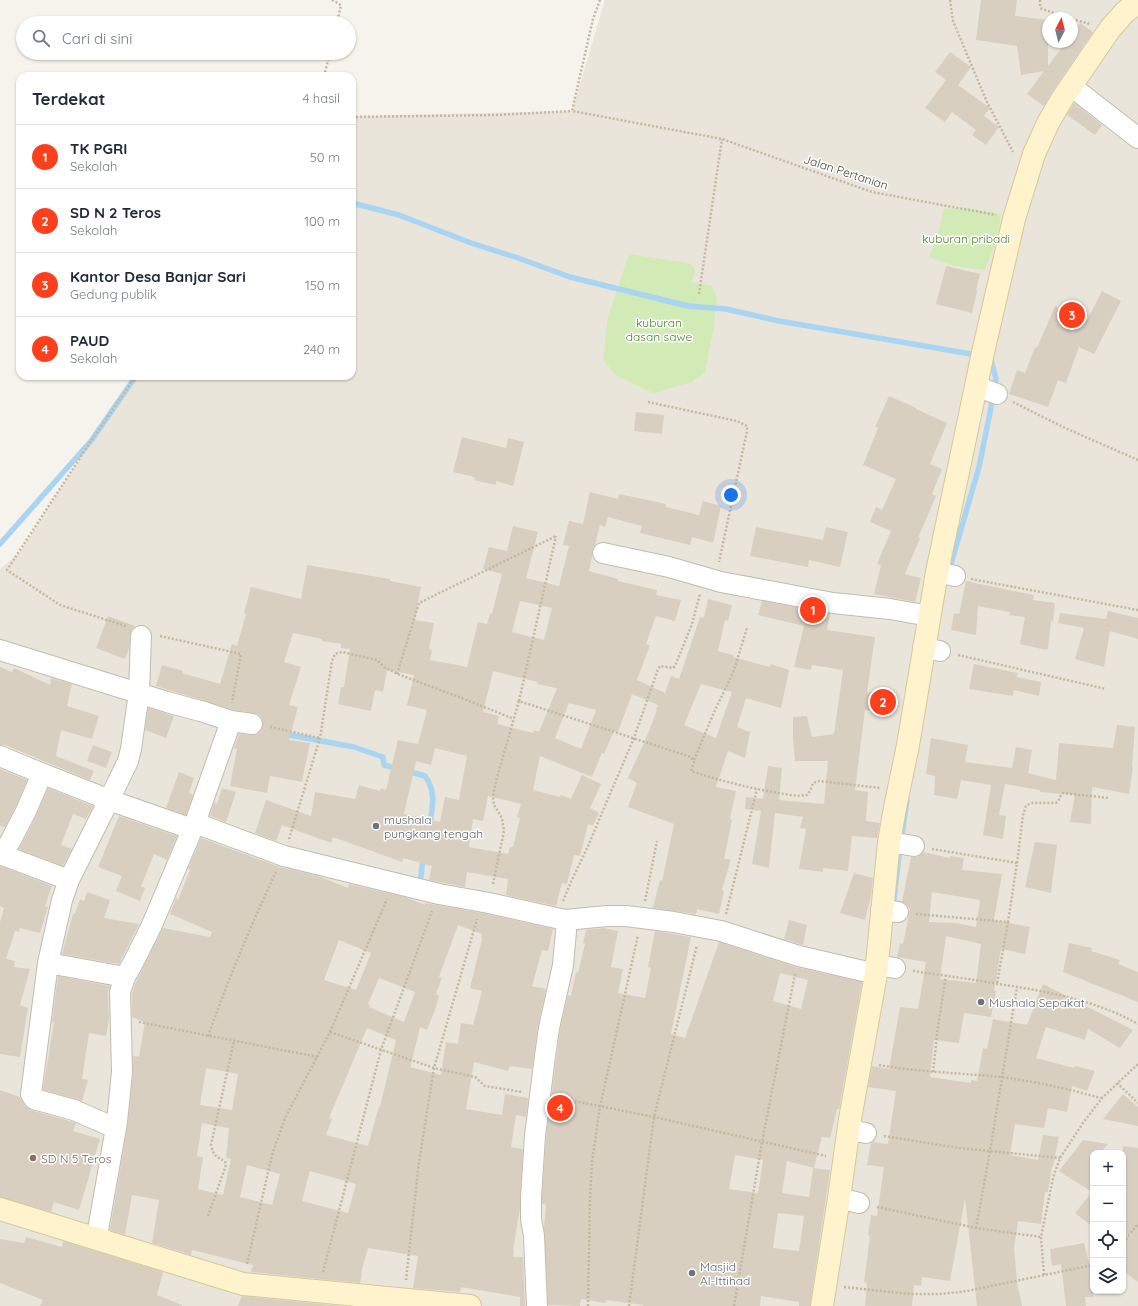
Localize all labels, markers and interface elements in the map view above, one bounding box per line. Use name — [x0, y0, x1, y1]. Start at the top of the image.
north arrow — [1042, 12, 1078, 48]
search box — [16, 16, 356, 60]
icon: search — [30, 27, 52, 49]
text: Cari di sini — [62, 29, 133, 48]
text: Terdekat — [32, 88, 106, 109]
text: 4 hasil — [302, 90, 340, 106]
text: TK PGRI — [70, 139, 127, 158]
text: 1 — [42, 149, 48, 165]
text: 50 m — [310, 149, 340, 165]
street label: Jalan Pertanian — [802, 151, 890, 193]
text: Sekolah — [70, 158, 117, 174]
text: SD N 2 Teros — [70, 203, 161, 222]
text: 2 — [41, 213, 49, 229]
text: 100 m — [304, 213, 340, 229]
text: Sekolah — [70, 222, 117, 238]
park label: kuburan pribadi — [922, 231, 1010, 246]
text: Kantor Desa Banjar Sari — [70, 267, 246, 286]
text: 3 — [42, 277, 48, 293]
text: 150 m — [305, 277, 340, 293]
text: Gedung publik — [70, 286, 157, 302]
pin: 3 — [1059, 300, 1085, 330]
park label: kuburan dasan sawe — [626, 315, 692, 344]
text: PAUD — [70, 331, 109, 350]
text: 4 — [41, 341, 49, 357]
text: 240 m — [303, 341, 340, 357]
text: Sekolah — [70, 350, 117, 366]
your location — [721, 485, 741, 505]
pin: 1 — [800, 595, 826, 625]
pin: 2 — [870, 687, 896, 717]
place label: mushala pungkang tengah — [384, 812, 483, 841]
marker: mushala pungkang tengah — [371, 821, 381, 831]
place label: Mushala Sepakat — [989, 995, 1085, 1010]
marker: Mushala Sepakat — [976, 997, 986, 1007]
pin: 4 — [547, 1093, 573, 1123]
map controls — [1090, 1150, 1126, 1294]
button: + — [1090, 1150, 1126, 1186]
place label: SD N 5 Teros — [41, 1151, 112, 1166]
marker: SD N 5 Teros — [28, 1153, 38, 1163]
button: − — [1090, 1186, 1126, 1222]
button: locate — [1090, 1222, 1126, 1258]
button: layers — [1090, 1258, 1126, 1294]
place label: Masjid Al-Ittihad — [700, 1259, 750, 1288]
marker: Masjid Al-Ittihad — [687, 1268, 697, 1278]

